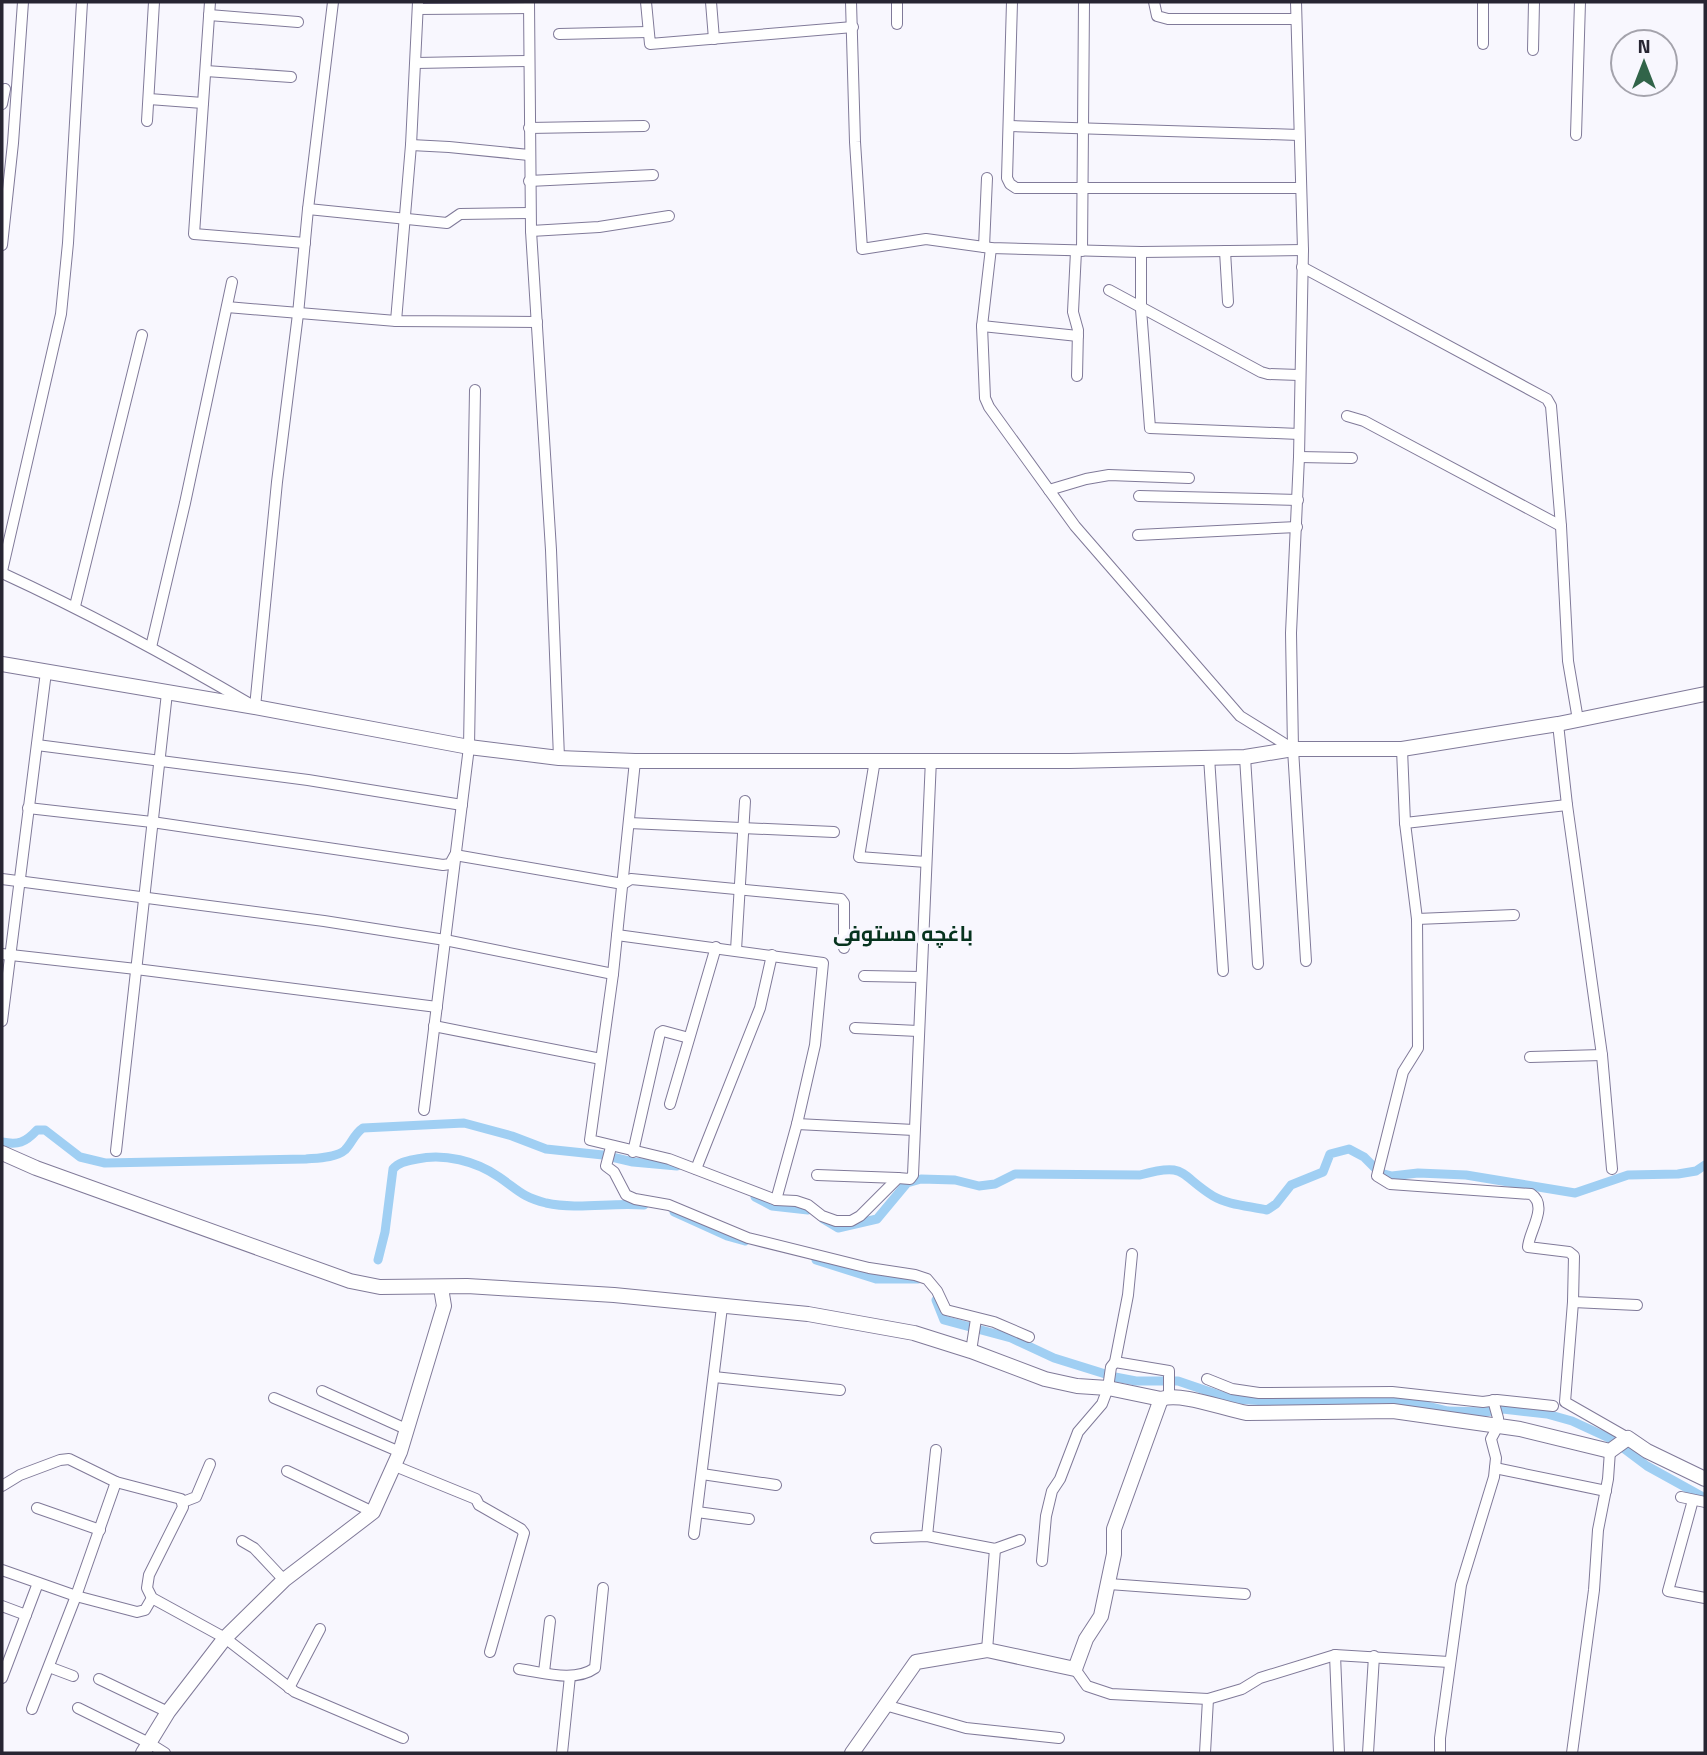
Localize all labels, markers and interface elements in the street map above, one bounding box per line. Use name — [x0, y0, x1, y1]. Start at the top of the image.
north arrow — [1609, 28, 1679, 98]
text: N — [1637, 31, 1651, 60]
district label: باغچه مستوفی — [833, 917, 973, 949]

